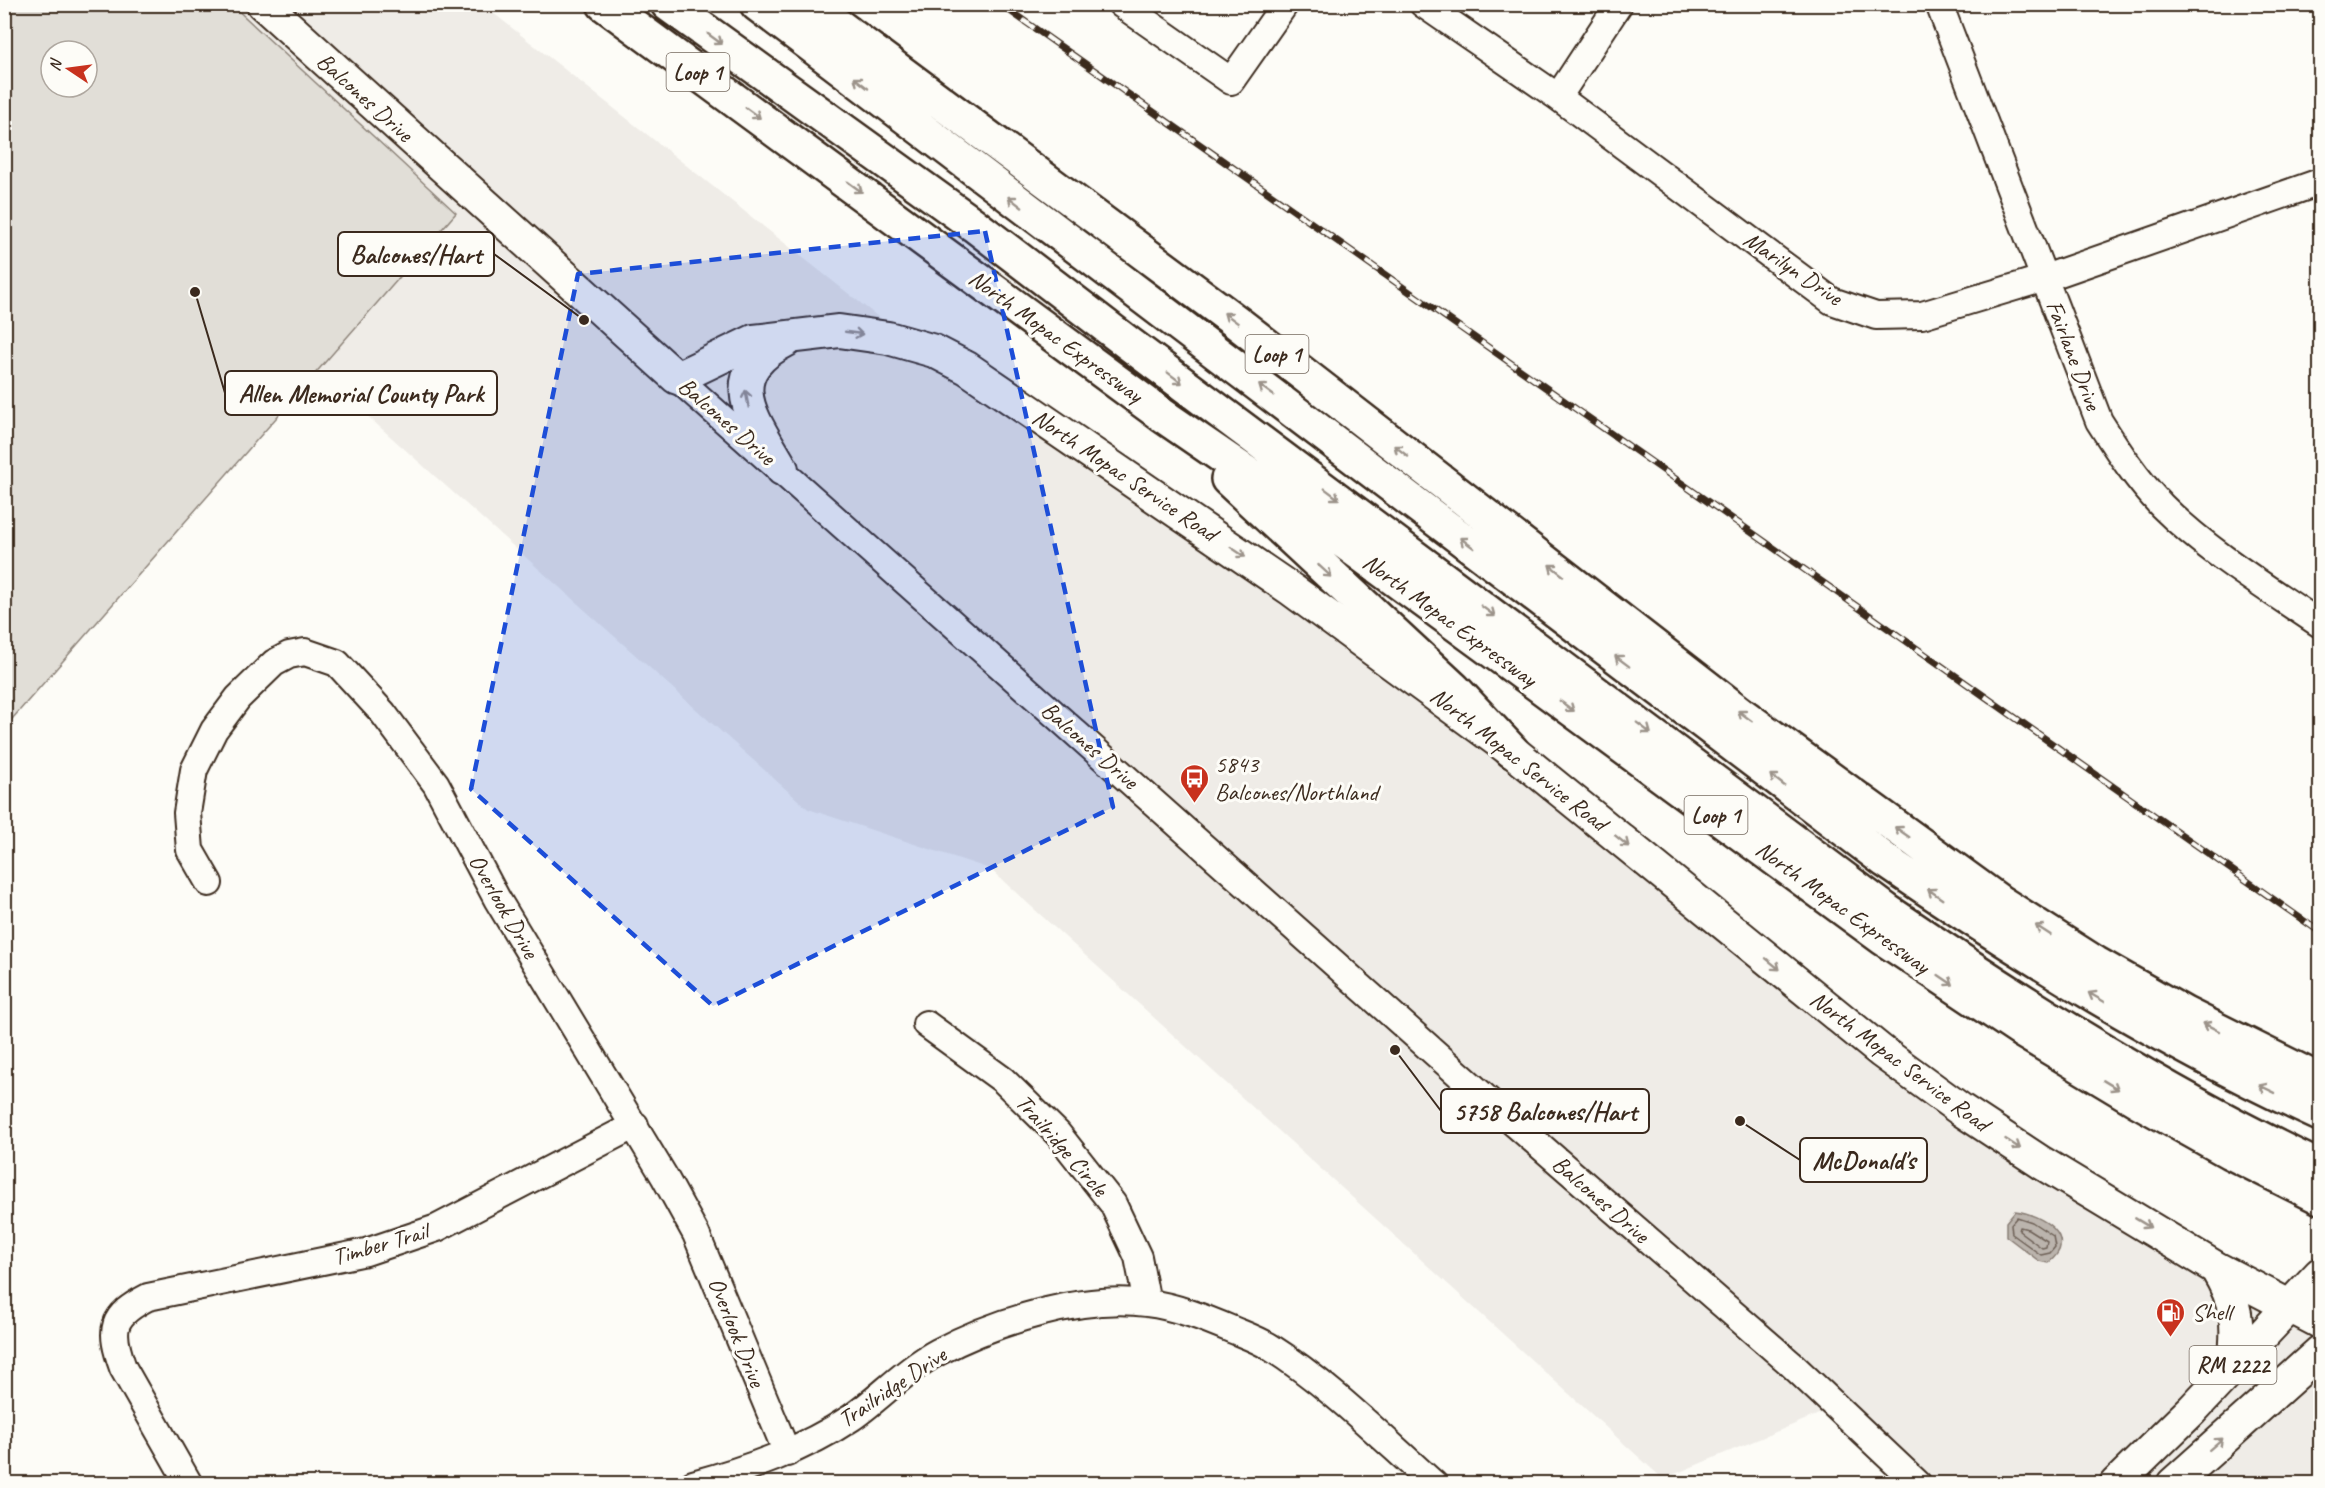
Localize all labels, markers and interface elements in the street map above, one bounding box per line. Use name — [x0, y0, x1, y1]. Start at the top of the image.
one-way arrow — [707, 33, 723, 45]
north arrow — [39, 39, 99, 99]
street label: Balcones Drive — [311, 46, 421, 150]
road number: Loop 1 — [666, 53, 730, 91]
text: N — [45, 56, 67, 73]
one-way arrow — [853, 77, 869, 90]
one-way arrow — [745, 107, 761, 119]
one-way arrow — [846, 181, 862, 194]
one-way arrow — [1008, 196, 1024, 208]
street label: Marilyn Drive — [1738, 224, 1850, 313]
callout: Balcones/Hart — [338, 232, 494, 276]
text: Balcones/Hart — [350, 238, 485, 271]
street label: North Mopac Expressway — [963, 263, 1150, 410]
street label: Fairlane Drive — [2039, 296, 2109, 416]
one-way arrow — [1223, 312, 1239, 325]
one-way arrow — [843, 328, 863, 339]
road number: Loop 1 — [1246, 335, 1308, 373]
callout: Allen Memorial County Park — [225, 371, 497, 415]
street label: Balcones Drive — [672, 371, 783, 473]
one-way arrow — [1167, 372, 1183, 384]
text: Allen Memorial County Park — [238, 377, 486, 410]
one-way arrow — [1258, 383, 1274, 396]
one-way arrow — [741, 390, 752, 409]
street label: North Mopac Service Road — [1027, 402, 1226, 550]
one-way arrow — [1394, 444, 1410, 457]
one-way arrow — [1323, 488, 1339, 501]
one-way arrow — [1460, 536, 1476, 549]
one-way arrow — [1229, 546, 1245, 558]
street label: North Mopac Expressway — [1357, 547, 1544, 694]
one-way arrow — [1548, 563, 1564, 576]
one-way arrow — [1318, 564, 1333, 578]
one-way arrow — [1480, 604, 1496, 617]
one-way arrow — [1615, 655, 1631, 668]
street label: North Mopac Service Road — [1424, 680, 1616, 840]
street label: Balcones Drive — [1035, 695, 1146, 797]
one-way arrow — [1559, 700, 1575, 712]
one-way arrow — [1737, 710, 1753, 723]
one-way arrow — [1636, 722, 1652, 734]
place label: 5843 Balcones/Northland — [1215, 749, 1381, 807]
bus stop icon: 5843 Balcones/Northland — [1178, 762, 1210, 804]
one-way arrow — [1769, 773, 1785, 786]
road number: Loop 1 — [1684, 796, 1748, 834]
one-way arrow — [1894, 826, 1910, 838]
one-way arrow — [1614, 834, 1630, 847]
street label: North Mopac Expressway — [1750, 834, 1937, 981]
street label: Overlook Drive — [462, 849, 547, 965]
one-way arrow — [1927, 888, 1943, 900]
one-way arrow — [2035, 924, 2052, 936]
one-way arrow — [1765, 957, 1781, 970]
one-way arrow — [1938, 974, 1955, 987]
street label: North Mopac Service Road — [1804, 984, 1998, 1140]
one-way arrow — [2088, 990, 2105, 1002]
one-way arrow — [2203, 1021, 2221, 1033]
one-way arrow — [2102, 1079, 2119, 1091]
one-way arrow — [2259, 1083, 2277, 1095]
street label: Trailridge Circle — [1009, 1088, 1116, 1204]
callout: 5758 Balcones/Hart — [1441, 1089, 1649, 1133]
text: 5758 Balcones/Hart — [1453, 1095, 1640, 1128]
callout: McDonald's — [1800, 1138, 1927, 1182]
one-way arrow — [2004, 1138, 2021, 1150]
text: McDonald's — [1813, 1144, 1918, 1177]
street label: Balcones Drive — [1546, 1149, 1657, 1251]
street label: Timber Trail — [329, 1215, 435, 1272]
one-way arrow — [2134, 1218, 2151, 1230]
street label: Overlook Drive — [701, 1273, 773, 1393]
fuel station icon: Shell — [2155, 1296, 2187, 1338]
place label: Shell — [2192, 1297, 2235, 1327]
street label: Trailridge Drive — [832, 1339, 954, 1434]
road number: RM 2222 — [2190, 1346, 2276, 1384]
one-way arrow — [2208, 1437, 2223, 1451]

